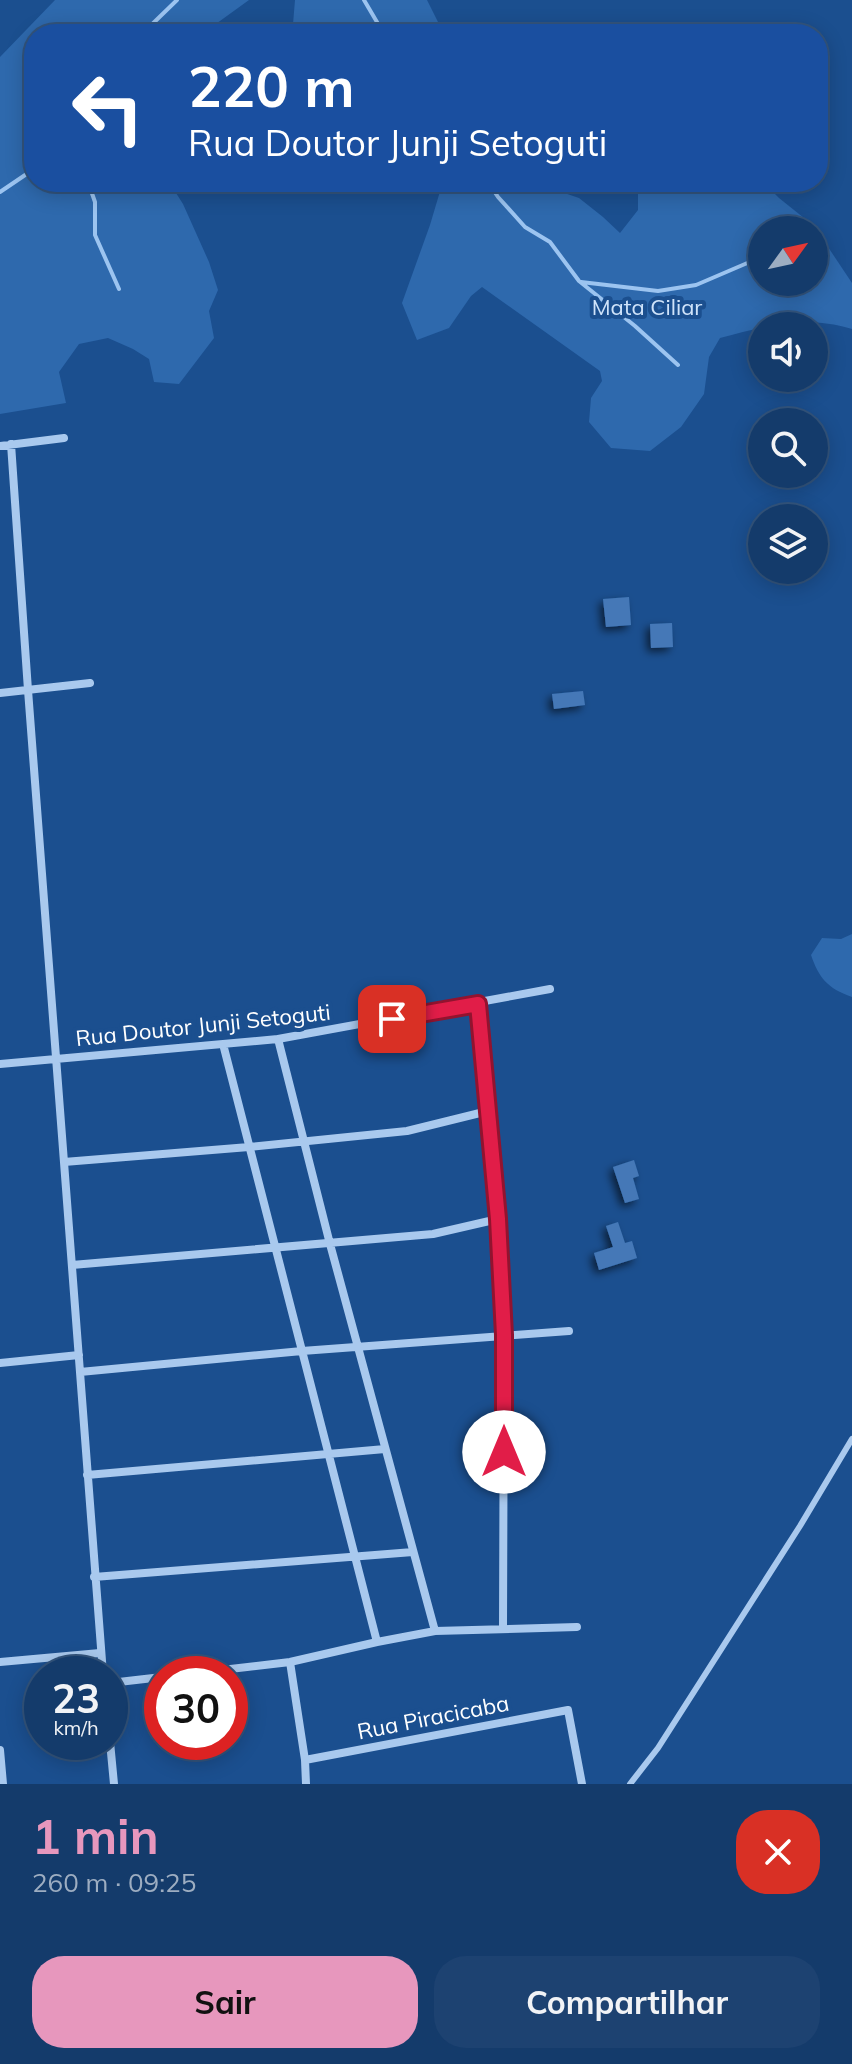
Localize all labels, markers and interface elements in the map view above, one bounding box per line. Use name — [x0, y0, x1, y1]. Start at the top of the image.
text: 220 m — [188, 51, 355, 121]
icon: left — [56, 56, 160, 160]
text: Rua Doutor Junji Setoguti — [188, 120, 607, 165]
north arrow — [748, 216, 828, 296]
map controls — [748, 216, 828, 584]
park label: Mata Ciliar — [592, 293, 702, 321]
button: sound — [748, 312, 828, 392]
button: search — [748, 408, 828, 488]
button: layers — [748, 504, 828, 584]
pin — [358, 985, 426, 1053]
icon: arrive — [370, 997, 414, 1041]
street label: Rua Doutor Junji Setoguti — [74, 998, 332, 1052]
position arrow — [462, 1410, 546, 1494]
speed limit sign: 30 — [144, 1656, 248, 1760]
text: 23 — [52, 1673, 100, 1723]
street label: Rua Piracicaba — [355, 1689, 511, 1745]
text: km/h — [53, 1715, 99, 1740]
text: 1 min — [32, 1806, 159, 1866]
button: close — [736, 1810, 820, 1894]
text: 260 m · 09:25 — [32, 1866, 196, 1899]
button: Sair — [32, 1956, 418, 2048]
button: Compartilhar — [434, 1956, 820, 2048]

